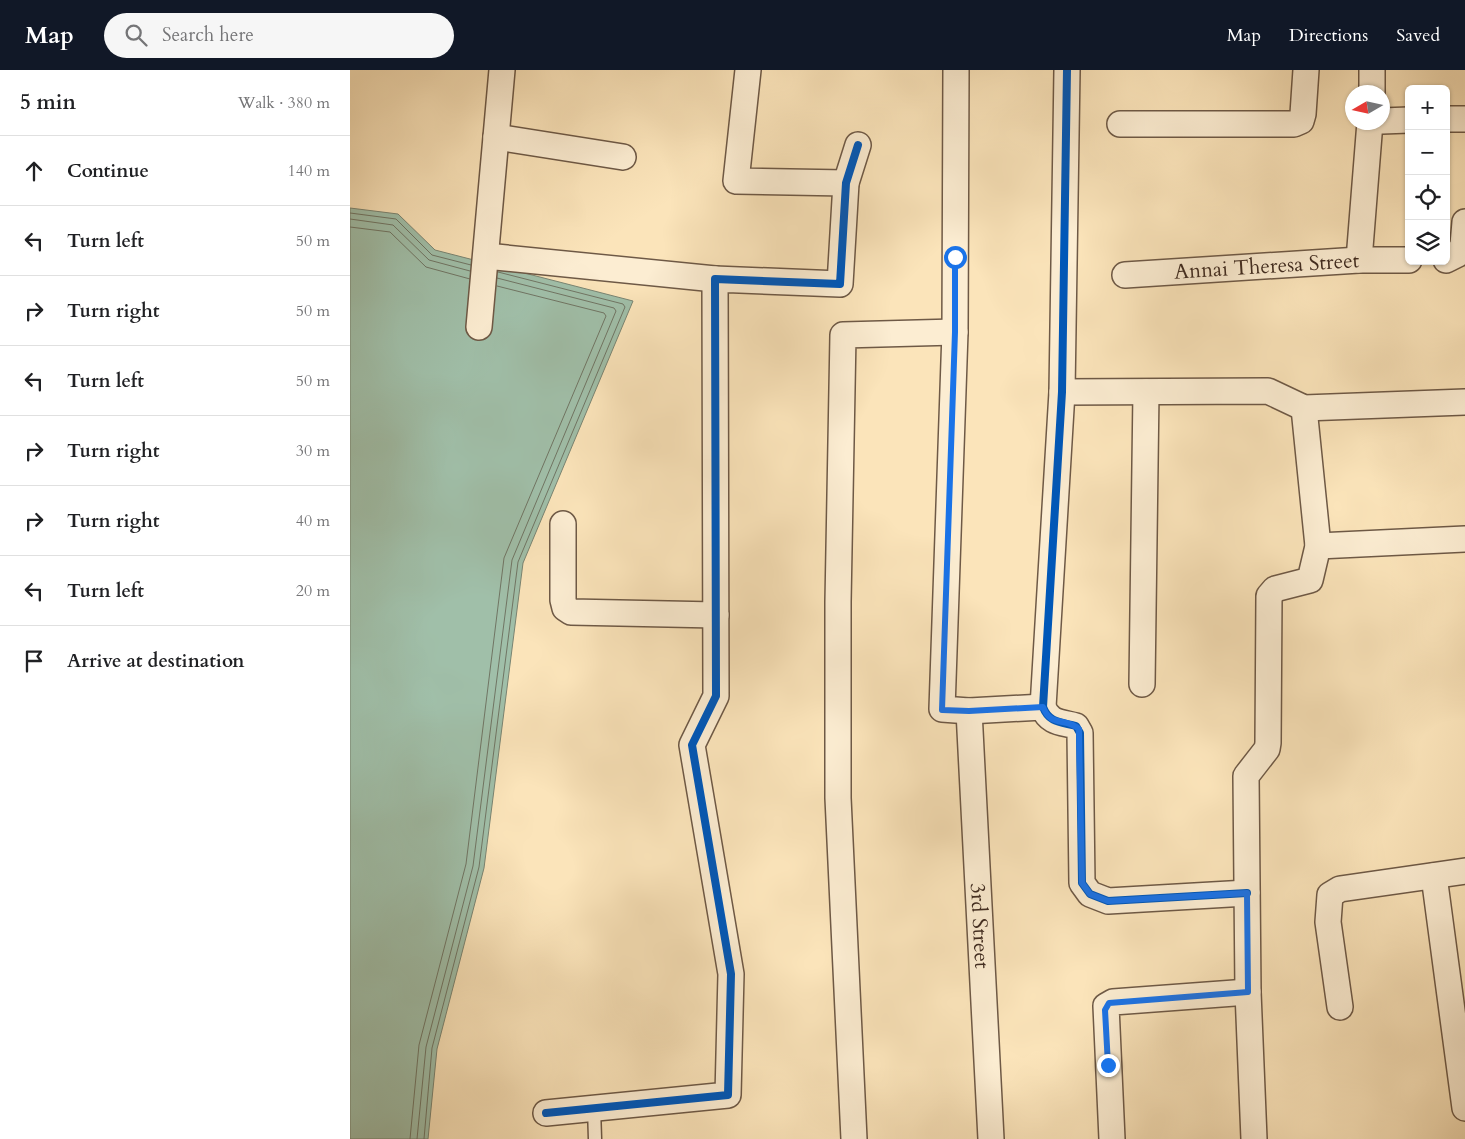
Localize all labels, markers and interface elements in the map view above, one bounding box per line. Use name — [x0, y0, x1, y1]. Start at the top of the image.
search box — [104, 13, 454, 58]
text: Map — [25, 19, 74, 52]
icon: search — [122, 21, 150, 49]
text: Search here — [162, 22, 254, 48]
text: Map — [1227, 23, 1261, 48]
text: Directions — [1289, 23, 1368, 48]
text: Saved — [1396, 23, 1440, 48]
north arrow — [1345, 85, 1390, 130]
map controls — [1405, 85, 1450, 265]
button: + — [1405, 85, 1450, 130]
text: 5 min — [20, 88, 76, 117]
text: Walk · 380 m — [238, 92, 330, 114]
button: − — [1405, 130, 1450, 175]
icon: ahead — [20, 157, 48, 185]
text: Continue — [67, 158, 149, 184]
text: 140 m — [288, 160, 330, 182]
button: locate — [1405, 175, 1450, 220]
button: layers — [1405, 220, 1450, 265]
icon: left — [20, 227, 48, 255]
text: Turn left — [67, 228, 144, 254]
text: 50 m — [296, 230, 330, 252]
street label: Annai Theresa Street — [1173, 245, 1361, 286]
route start — [944, 246, 967, 269]
icon: right — [20, 297, 48, 325]
text: Turn right — [67, 298, 159, 324]
text: 50 m — [296, 300, 330, 322]
icon: left — [20, 367, 48, 395]
text: Turn left — [67, 368, 144, 394]
text: 50 m — [296, 370, 330, 392]
icon: right — [20, 437, 48, 465]
text: Turn right — [67, 438, 159, 464]
text: 30 m — [296, 440, 330, 462]
icon: right — [20, 507, 48, 535]
text: Turn right — [67, 508, 159, 534]
text: 40 m — [296, 510, 330, 532]
icon: left — [20, 577, 48, 605]
text: Turn left — [67, 578, 144, 604]
text: 20 m — [296, 580, 330, 602]
icon: arrive — [20, 647, 48, 675]
text: Arrive at destination — [67, 648, 244, 674]
street label: 3rd Street — [963, 882, 997, 970]
route end — [1097, 1054, 1120, 1077]

